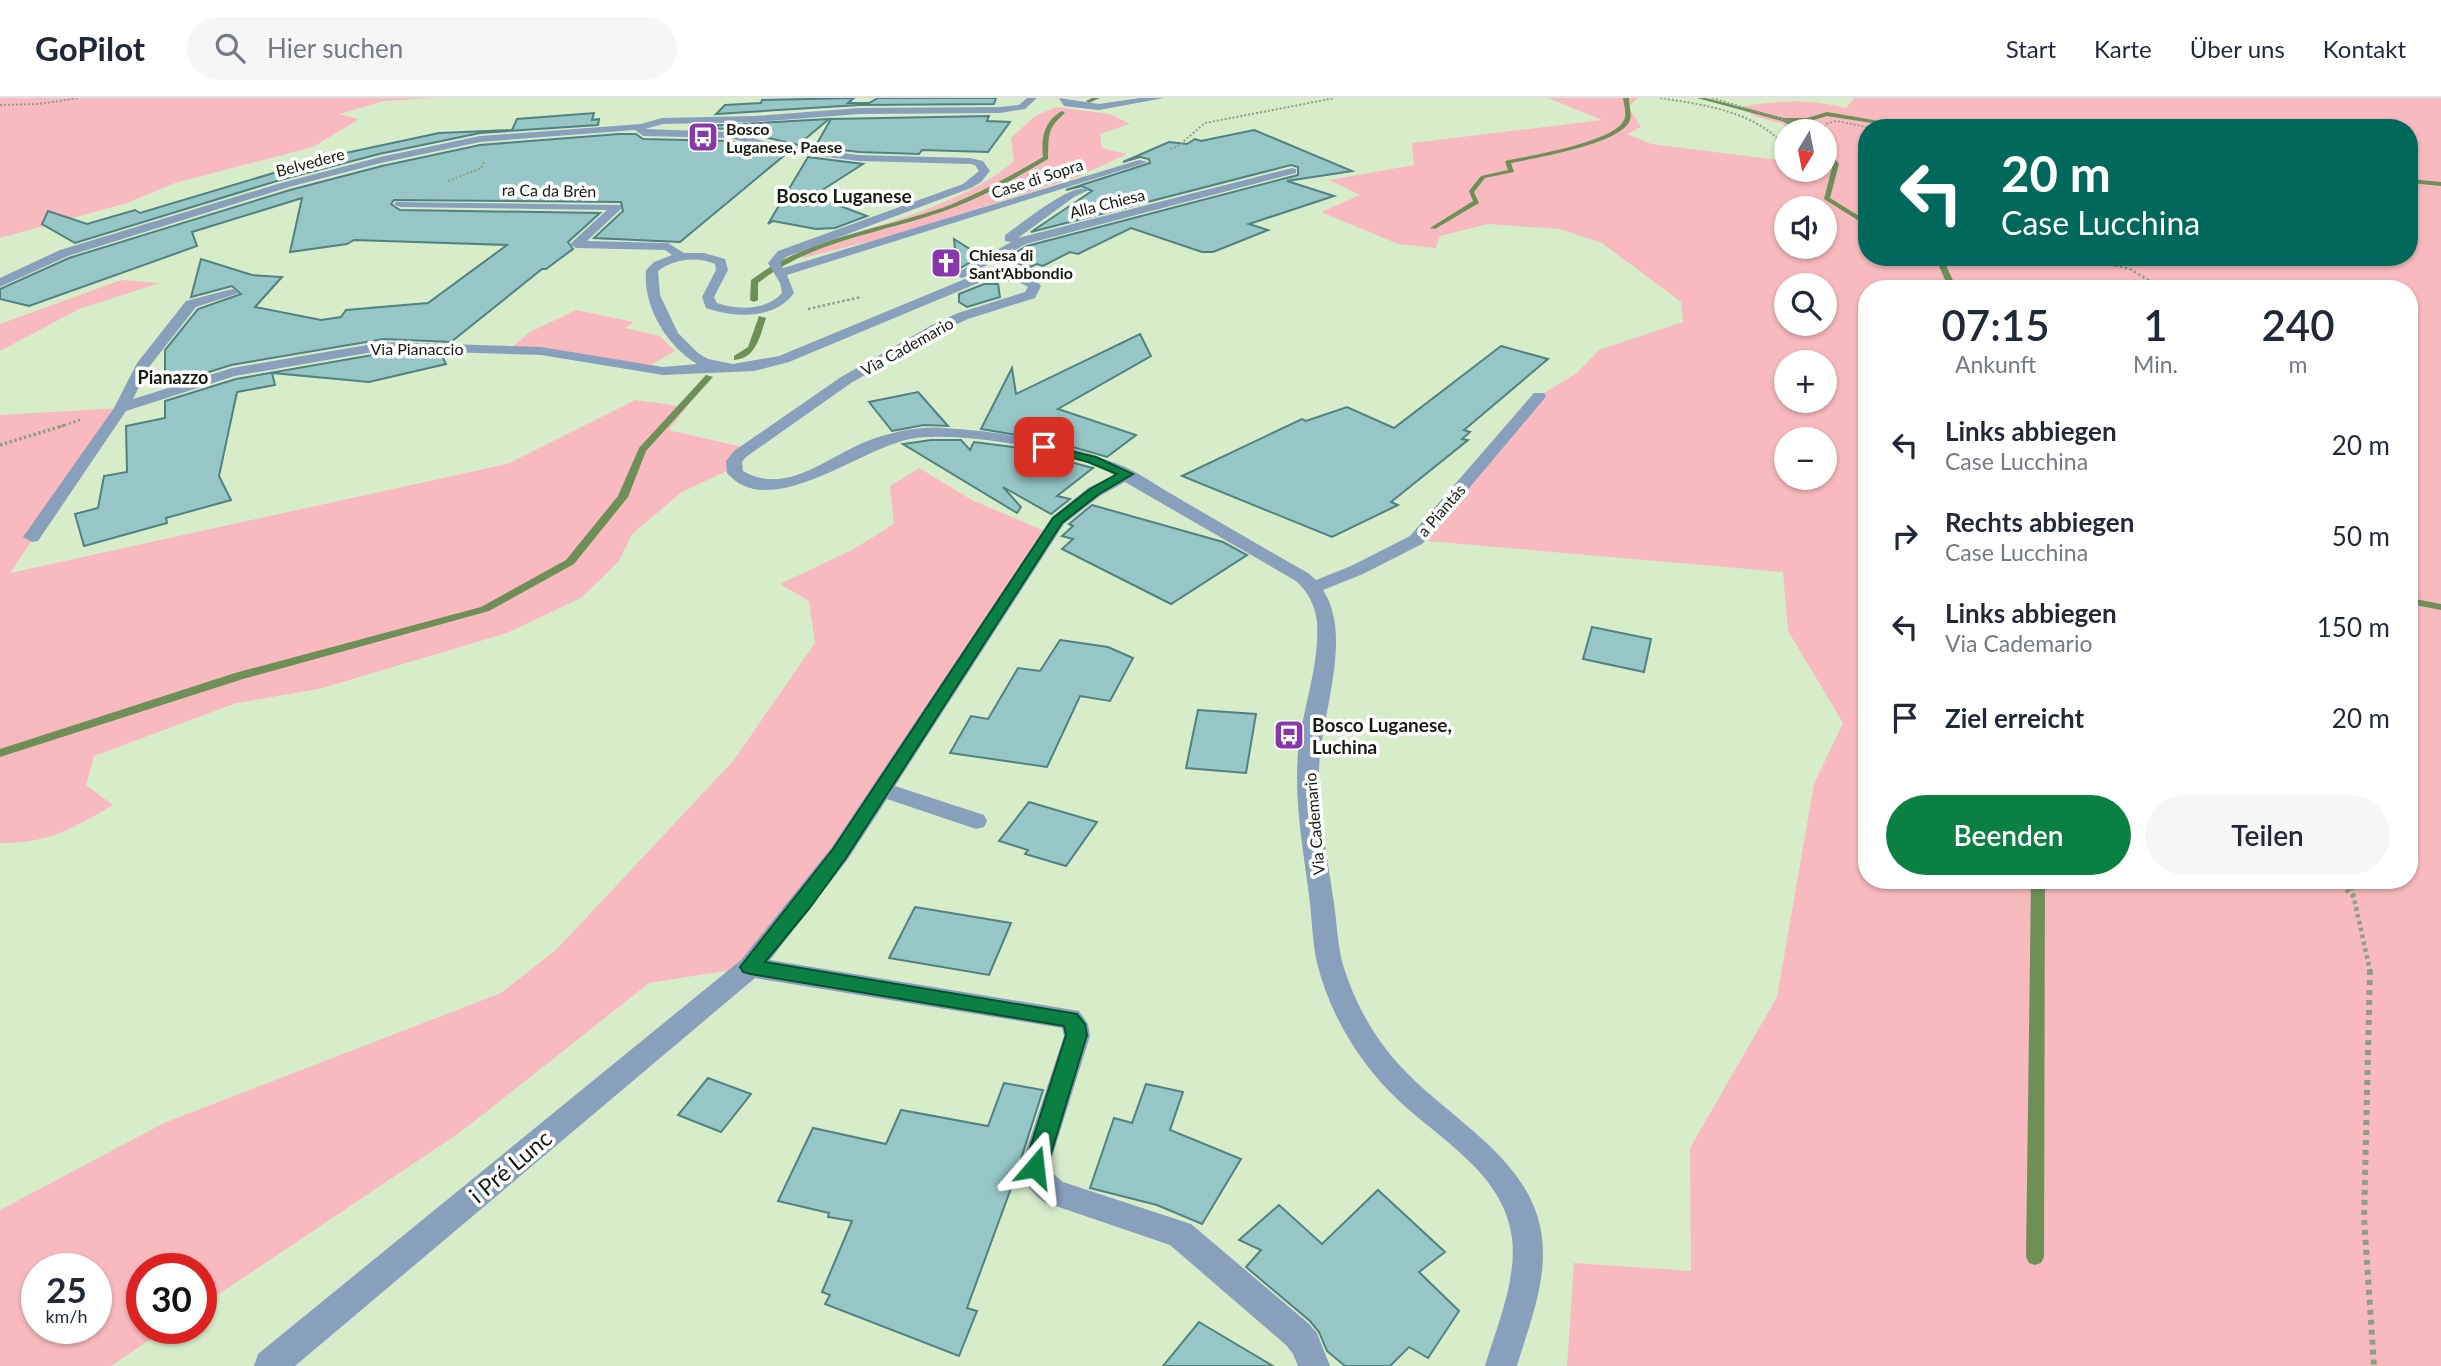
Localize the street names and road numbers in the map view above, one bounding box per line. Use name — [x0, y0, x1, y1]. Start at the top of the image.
street label: Belvedere — [274, 144, 346, 180]
street label: Case di Sopra — [989, 154, 1085, 202]
street label: ra Ca da Brèn — [502, 180, 596, 200]
street label: Alla Chiesa — [1067, 184, 1147, 222]
street label: Via Cademario — [858, 313, 956, 379]
street label: Via Pianaccio — [371, 339, 464, 358]
street label: a Piantás — [1413, 480, 1469, 540]
street label: Via Cademario — [1300, 772, 1328, 876]
street label: i Pré Lunc — [463, 1124, 557, 1208]

